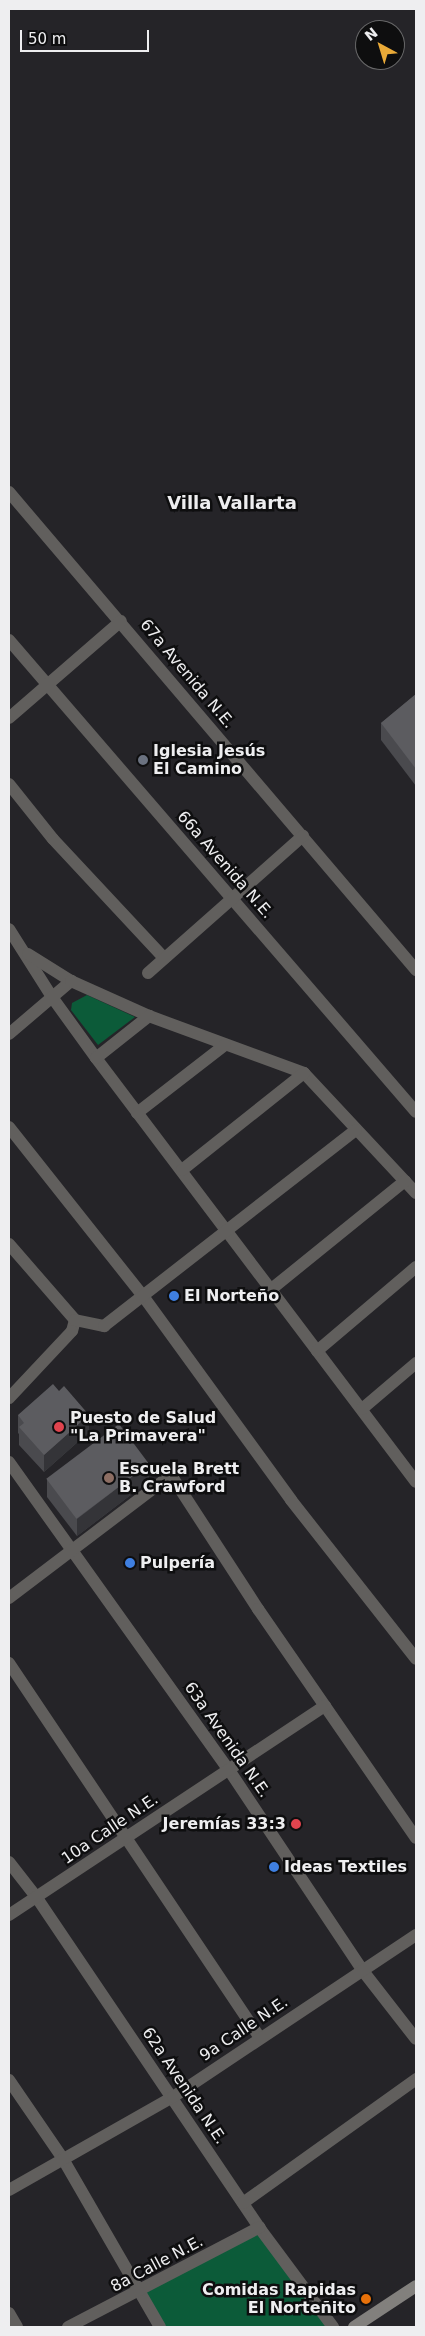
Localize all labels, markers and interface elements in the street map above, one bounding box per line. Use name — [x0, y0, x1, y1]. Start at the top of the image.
scale bar — [22, 20, 151, 52]
north arrow — [355, 20, 405, 70]
text: N — [362, 24, 381, 44]
text: 50 m — [28, 30, 66, 48]
district label: Villa Vallarta — [167, 492, 297, 514]
street label: 67a Avenida N.E. — [136, 616, 238, 732]
place label: Iglesia Jesús El Camino — [153, 741, 265, 779]
marker: Iglesia Jesús El Camino — [137, 754, 149, 766]
street label: 66a Avenida N.E. — [173, 807, 277, 923]
place label: El Norteño — [184, 1286, 279, 1306]
marker: El Norteño — [168, 1290, 180, 1302]
place label: Puesto de Salud "La Primavera" — [70, 1408, 216, 1446]
marker: Puesto de Salud "La Primavera" — [52, 1420, 66, 1434]
place label: Escuela Brett B. Crawford — [119, 1459, 239, 1497]
marker: Escuela Brett B. Crawford — [103, 1472, 115, 1484]
place label: Pulpería — [140, 1553, 215, 1573]
marker: Pulpería — [124, 1557, 136, 1569]
street label: 63a Avenida N.E. — [180, 1679, 274, 1801]
street label: 10a Calle N.E. — [58, 1790, 162, 1868]
place label: Jeremías 33:3 — [163, 1814, 286, 1834]
marker: Jeremías 33:3 — [290, 1818, 302, 1830]
place label: Ideas Textiles — [284, 1857, 407, 1877]
marker: Ideas Textiles — [268, 1861, 280, 1873]
street label: 9a Calle N.E. — [196, 1992, 292, 2066]
street label: 62a Avenida N.E. — [138, 2024, 230, 2148]
street label: 8a Calle N.E. — [107, 2232, 207, 2296]
place label: Comidas Rapidas El Norteñito — [202, 2280, 356, 2318]
marker: Comidas Rapidas El Norteñito — [360, 2293, 372, 2305]

